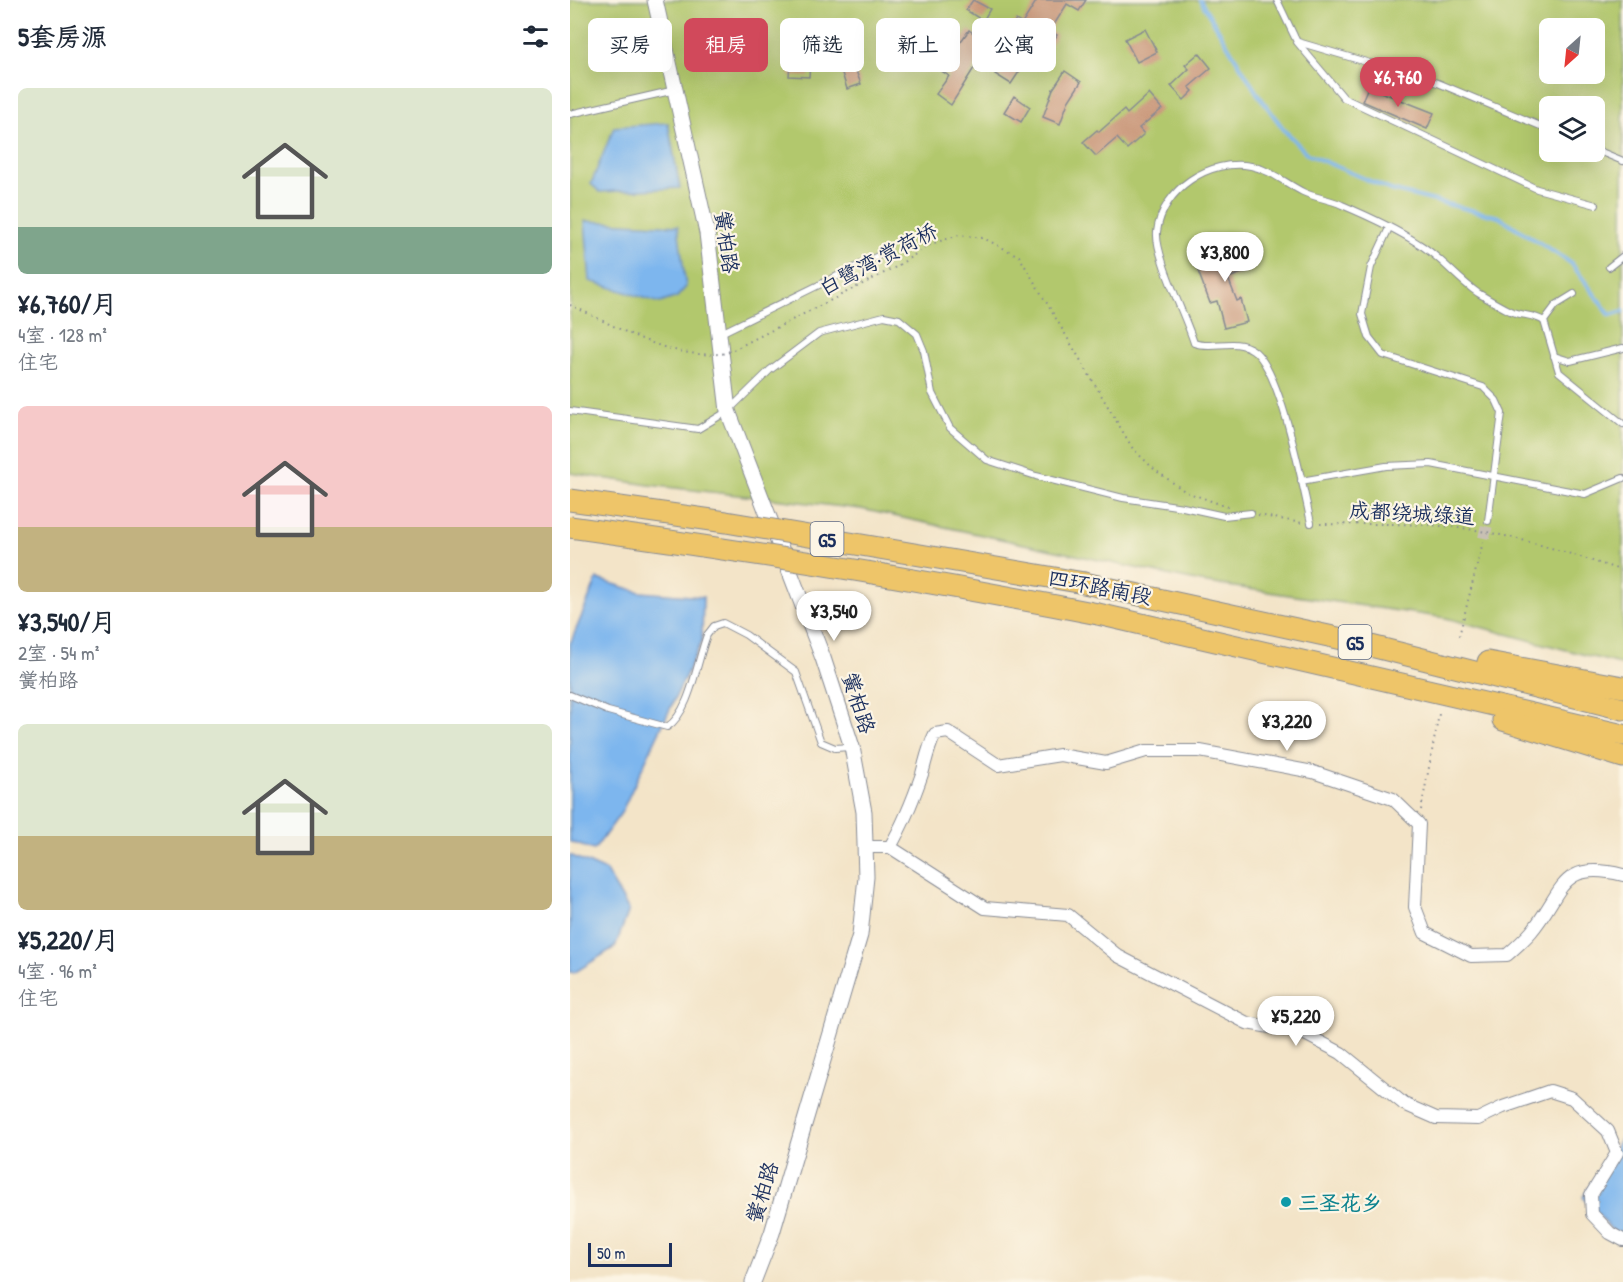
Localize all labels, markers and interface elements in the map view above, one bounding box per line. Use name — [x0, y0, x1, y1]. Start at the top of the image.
chip: 买房 — [588, 18, 672, 72]
chip: 租房 — [684, 18, 768, 72]
chip: 筛选 — [780, 18, 864, 72]
chip: 新上 — [876, 18, 960, 72]
chip: 公寓 — [972, 18, 1056, 72]
north arrow — [1539, 18, 1605, 84]
map controls — [1539, 18, 1605, 162]
text: 5套房源 — [18, 19, 107, 54]
icon: filters — [519, 20, 552, 53]
pin: ¥6,760 — [1349, 57, 1447, 108]
text: ¥6,760 — [1374, 63, 1422, 90]
button: layers — [1539, 96, 1605, 162]
icon: home — [231, 127, 339, 235]
street label: 黉柏路 — [708, 209, 746, 275]
street label: 白鹭湾·赏荷桥 — [814, 216, 942, 302]
pin: ¥3,800 — [1176, 232, 1274, 283]
text: ¥3,800 — [1201, 238, 1249, 265]
text: ¥6,760/月 — [18, 286, 118, 321]
text: 4室 · 128 m² — [18, 321, 107, 348]
text: 住宅 — [18, 348, 58, 375]
icon: home — [231, 445, 339, 553]
street label: 成都绕城绿道 — [1348, 495, 1476, 531]
road number: G5 — [810, 522, 844, 556]
street label: 四环路南段 — [1046, 563, 1154, 611]
pin: ¥3,540 — [785, 591, 883, 642]
text: ¥3,540 — [810, 597, 858, 624]
text: ¥3,540/月 — [18, 604, 116, 639]
road number: G5 — [1338, 625, 1372, 659]
text: 2室 · 54 m² — [18, 639, 99, 666]
text: 黉柏路 — [18, 666, 78, 693]
street label: 黉柏路 — [835, 669, 883, 737]
pin: ¥3,220 — [1238, 701, 1336, 752]
text: ¥3,220 — [1262, 707, 1312, 734]
icon: home — [231, 763, 339, 871]
text: ¥5,220/月 — [18, 922, 119, 957]
text: 4室 · 96 m² — [18, 957, 97, 984]
text: 住宅 — [18, 984, 58, 1011]
pin: ¥5,220 — [1247, 996, 1345, 1047]
text: ¥5,220 — [1271, 1002, 1321, 1029]
street label: 黉柏路 — [739, 1158, 785, 1226]
place label: 三圣花乡 — [1298, 1188, 1382, 1217]
marker: 三圣花乡 — [1279, 1195, 1293, 1209]
scale bar — [588, 1240, 672, 1268]
text: 50 m — [597, 1242, 626, 1264]

